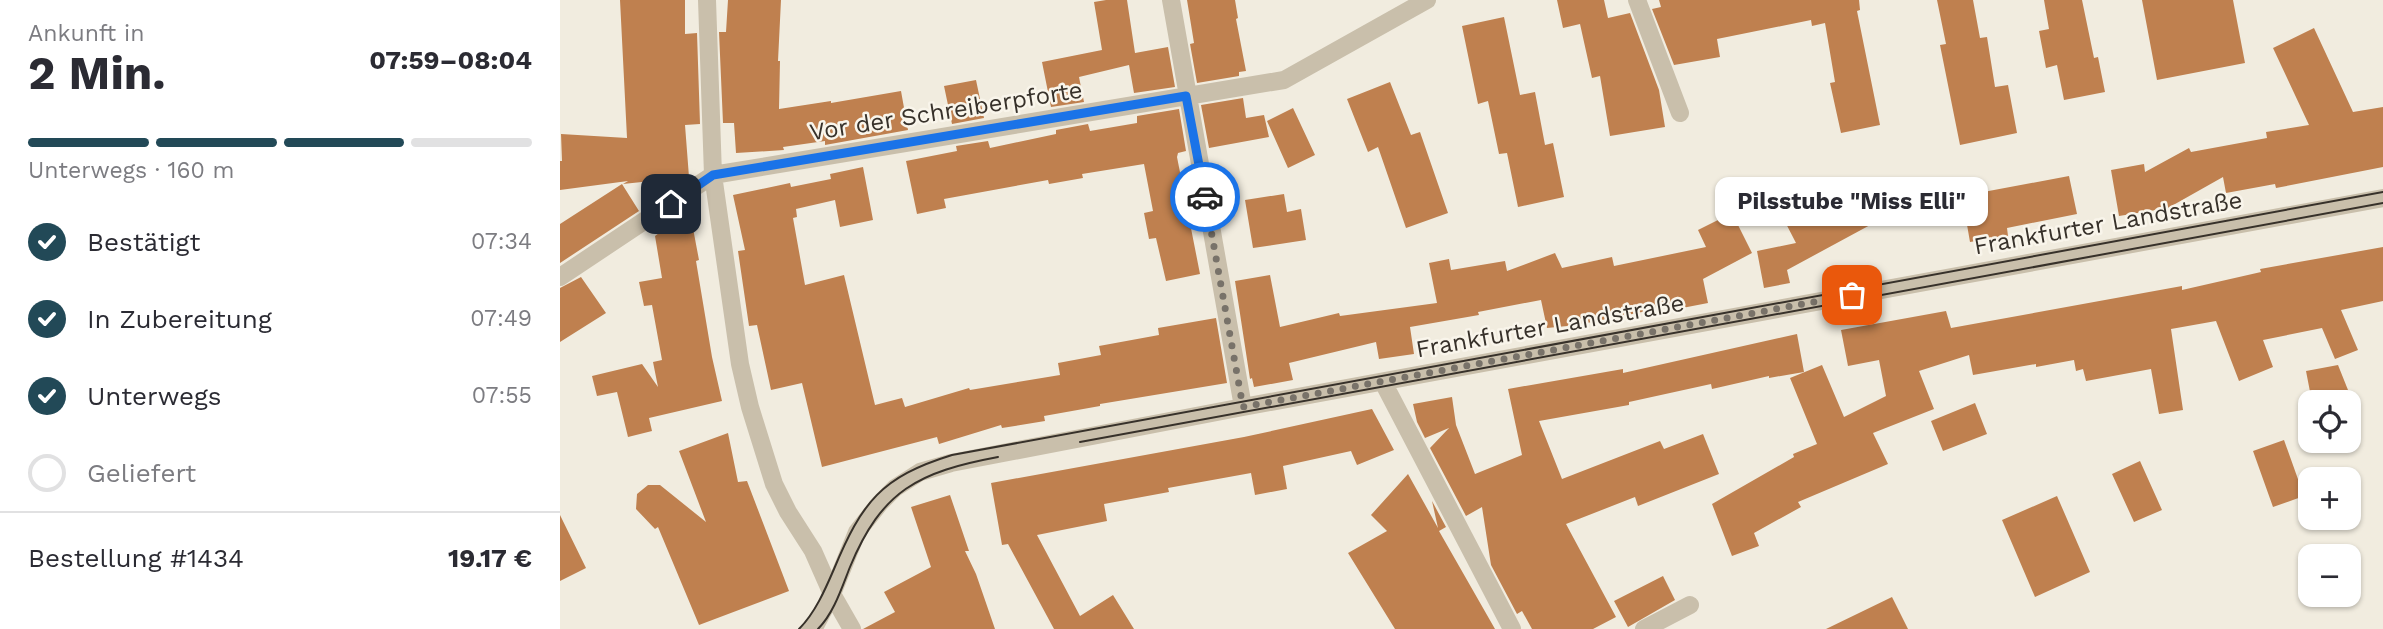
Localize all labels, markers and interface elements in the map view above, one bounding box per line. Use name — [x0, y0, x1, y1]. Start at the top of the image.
text: Ankunft in — [28, 20, 144, 47]
text: 07:59–08:04 — [369, 45, 532, 75]
text: 2 Min. — [28, 46, 166, 100]
street label: Vor der Schreiberpforte — [808, 76, 1084, 146]
text: Unterwegs · 160 m — [28, 157, 234, 184]
courier — [1170, 162, 1240, 232]
pin — [641, 174, 701, 234]
callout: Pilsstube "Miss Elli" — [1716, 176, 1988, 225]
icon: car — [1186, 178, 1224, 216]
icon: home — [652, 185, 690, 223]
street label: Frankfurter Landstraße — [1972, 186, 2244, 260]
text: Pilsstube "Miss Elli" — [1737, 188, 1966, 215]
icon: check — [28, 223, 66, 261]
text: Bestätigt — [87, 227, 200, 257]
text: 07:34 — [471, 228, 532, 255]
pin — [1822, 265, 1882, 325]
icon: bag — [1833, 276, 1871, 314]
street label: Frankfurter Landstraße — [1414, 289, 1686, 363]
icon: check — [28, 300, 66, 338]
text: In Zubereitung — [87, 304, 272, 334]
text: 07:49 — [470, 305, 532, 332]
icon: check — [28, 377, 66, 415]
text: Unterwegs — [87, 381, 222, 411]
text: 07:55 — [472, 382, 532, 409]
map controls — [2298, 390, 2361, 607]
button: locate — [2298, 390, 2361, 453]
text: Geliefert — [87, 458, 196, 488]
button: + — [2298, 467, 2361, 530]
text: Bestellung #1434 — [28, 543, 244, 573]
text: 19.17 € — [448, 543, 532, 573]
button: − — [2298, 544, 2361, 607]

